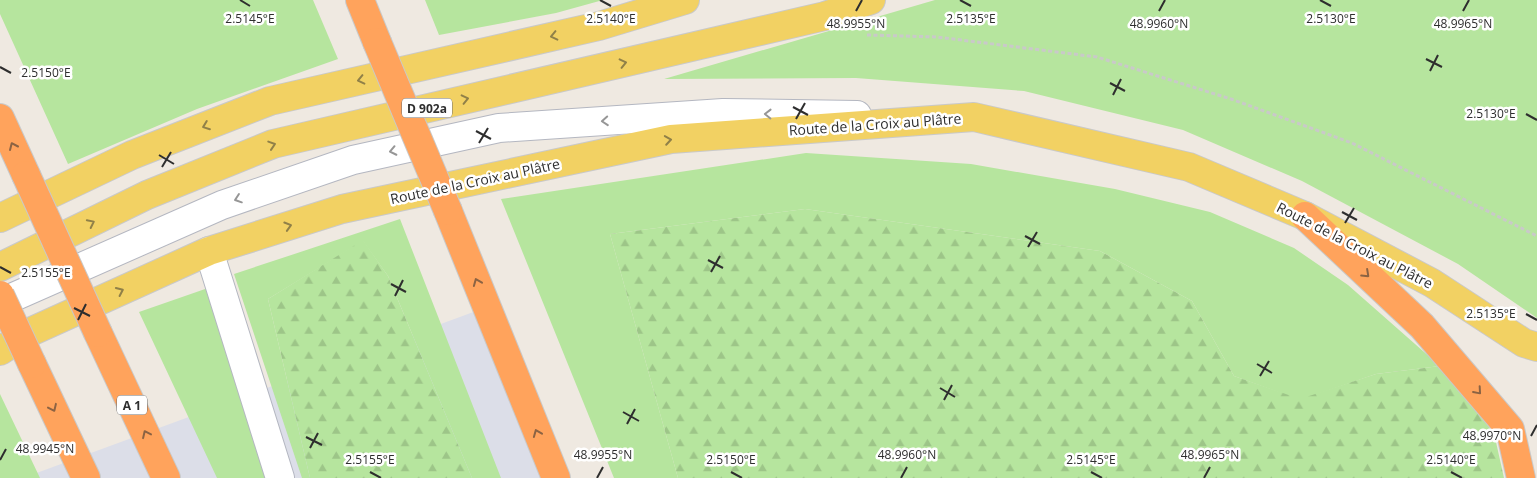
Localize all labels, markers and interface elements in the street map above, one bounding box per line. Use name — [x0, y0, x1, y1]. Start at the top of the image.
text: 2.5145°E — [225, 10, 275, 27]
text: 2.5140°E — [586, 10, 636, 27]
text: 2.5135°E — [946, 10, 996, 27]
text: 2.5130°E — [1306, 10, 1356, 27]
text: 48.9955°N — [827, 15, 885, 32]
text: 48.9960°N — [1130, 15, 1188, 32]
text: 48.9965°N — [1434, 15, 1492, 32]
one-way arrow — [549, 30, 558, 41]
one-way arrow — [618, 58, 627, 69]
text: 2.5150°E — [21, 64, 71, 81]
one-way arrow — [357, 74, 366, 85]
one-way arrow — [460, 94, 469, 105]
road number: D 902a — [402, 99, 452, 118]
text: 2.5130°E — [1466, 105, 1516, 122]
one-way arrow — [763, 108, 771, 119]
street label: Route de la Croix au Plâtre — [788, 108, 962, 140]
one-way arrow — [601, 115, 609, 126]
one-way arrow — [202, 120, 211, 130]
one-way arrow — [664, 136, 672, 146]
one-way arrow — [268, 140, 276, 150]
one-way arrow — [8, 142, 19, 151]
one-way arrow — [389, 145, 398, 156]
street label: Route de la Croix au Plâtre — [388, 154, 562, 208]
one-way arrow — [234, 193, 243, 203]
street label: Route de la Croix au Plâtre — [1274, 197, 1436, 293]
one-way arrow — [86, 218, 95, 229]
one-way arrow — [283, 222, 292, 232]
text: 2.5155°E — [21, 264, 71, 281]
one-way arrow — [1361, 268, 1370, 277]
one-way arrow — [472, 278, 483, 287]
one-way arrow — [115, 287, 124, 298]
text: 2.5135°E — [1466, 305, 1516, 322]
one-way arrow — [1472, 386, 1481, 395]
road number: A 1 — [117, 396, 147, 414]
one-way arrow — [47, 403, 57, 412]
text: 48.9970°N — [1463, 427, 1521, 444]
one-way arrow — [533, 429, 544, 438]
one-way arrow — [141, 430, 152, 439]
text: 48.9945°N — [16, 440, 74, 457]
text: 48.9955°N — [574, 446, 632, 463]
text: 48.9960°N — [878, 446, 936, 463]
text: 48.9965°N — [1181, 446, 1239, 463]
text: 2.5155°E — [345, 451, 395, 468]
text: 2.5150°E — [706, 451, 756, 468]
text: 2.5145°E — [1066, 451, 1116, 468]
text: 2.5140°E — [1426, 451, 1476, 468]

